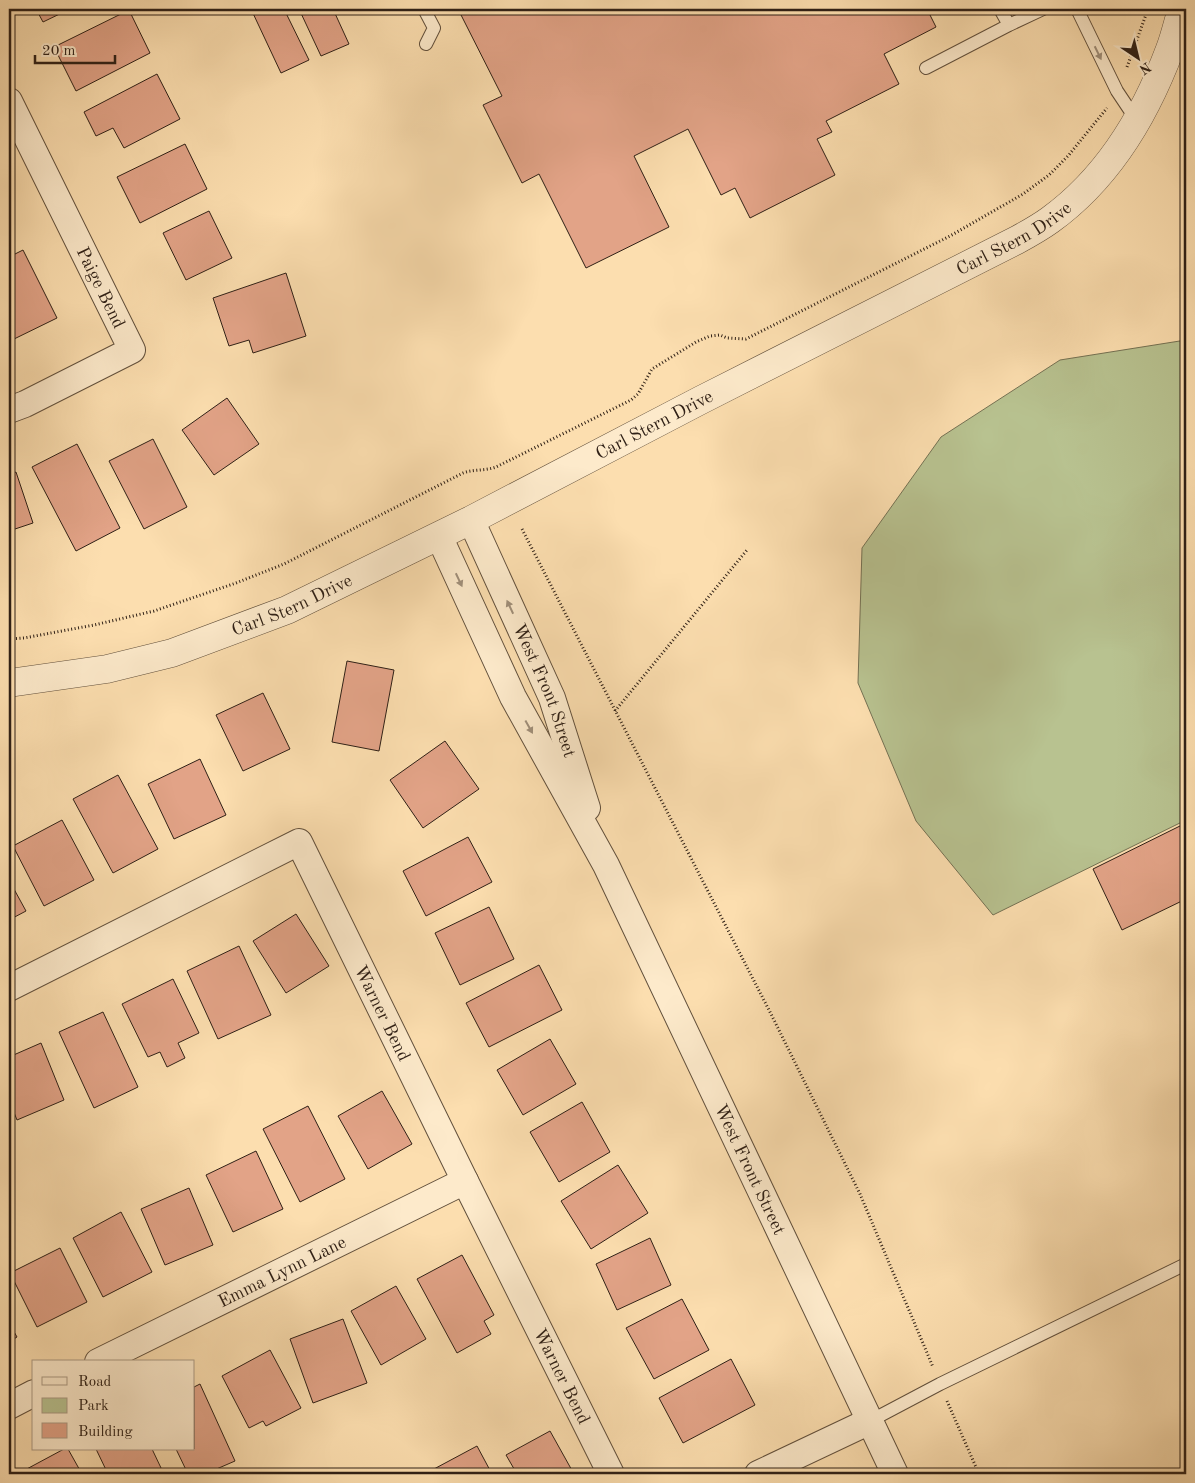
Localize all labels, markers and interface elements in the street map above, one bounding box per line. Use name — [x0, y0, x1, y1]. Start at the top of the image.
scale bar — [35, 32, 115, 64]
north arrow — [1112, 32, 1162, 82]
text: 20 m — [42, 44, 76, 59]
one-way arrow — [1095, 46, 1103, 60]
text: N — [1136, 59, 1153, 77]
street label: Carl Stern Drive — [954, 199, 1075, 279]
street label: Paige Bend — [73, 244, 128, 331]
street label: Carl Stern Drive — [593, 388, 716, 463]
street label: Carl Stern Drive — [229, 572, 355, 640]
one-way arrow — [456, 573, 464, 587]
one-way arrow — [506, 600, 514, 614]
street label: West Front Street — [509, 621, 578, 760]
one-way arrow — [525, 720, 533, 734]
street label: Warner Bend — [351, 963, 413, 1064]
street label: West Front Street — [711, 1102, 788, 1238]
street label: Emma Lynn Lane — [216, 1233, 349, 1311]
street label: Warner Bend — [530, 1326, 593, 1427]
legend — [32, 1360, 195, 1450]
text: Road — [78, 1375, 112, 1390]
text: Park — [78, 1399, 109, 1414]
text: Building — [78, 1425, 133, 1440]

